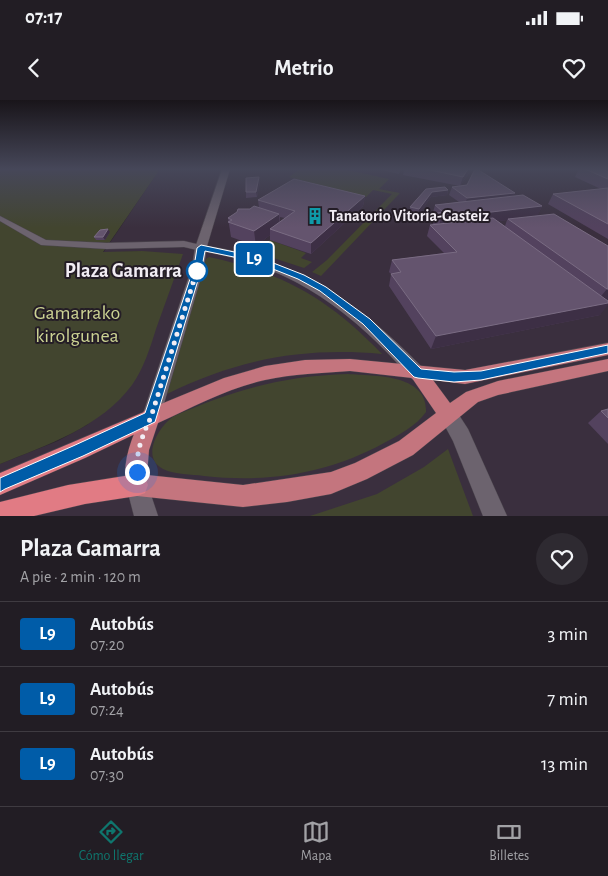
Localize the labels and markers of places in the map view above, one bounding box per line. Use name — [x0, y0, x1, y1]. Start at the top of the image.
building icon: Tanatorio Vitoria-Gasteiz — [305, 206, 325, 226]
place label: Tanatorio Vitoria-Gasteiz — [329, 208, 489, 224]
marker: Plaza Gamarra — [186, 260, 208, 282]
place label: Plaza Gamarra — [65, 261, 182, 281]

